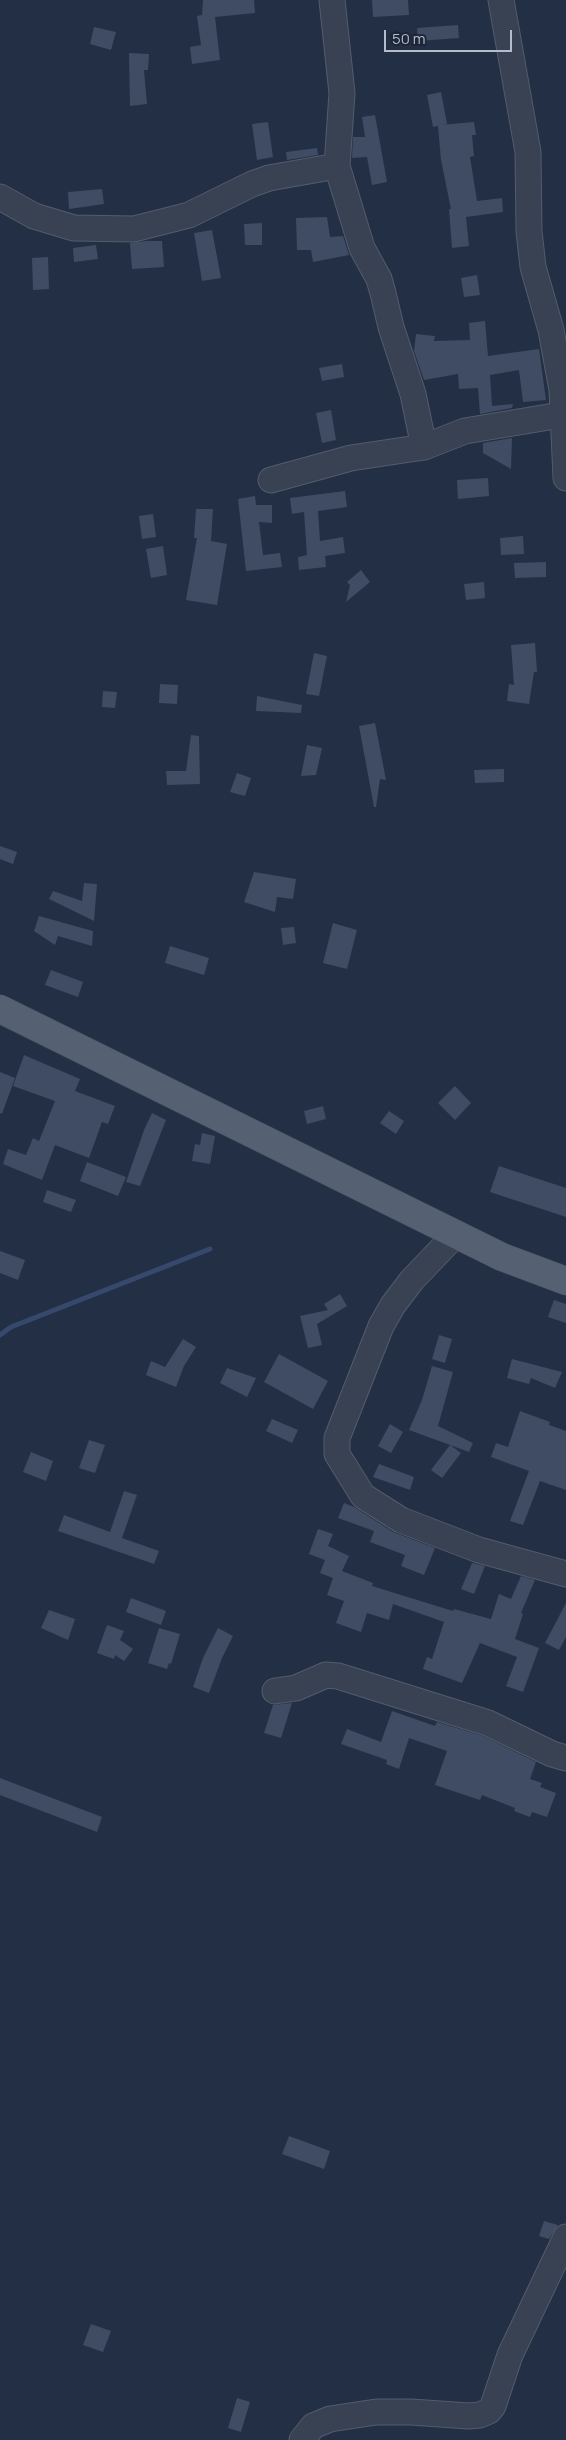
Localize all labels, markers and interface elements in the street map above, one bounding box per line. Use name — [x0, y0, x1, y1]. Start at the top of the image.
scale bar — [386, 20, 514, 52]
text: 50 m — [392, 28, 426, 49]

